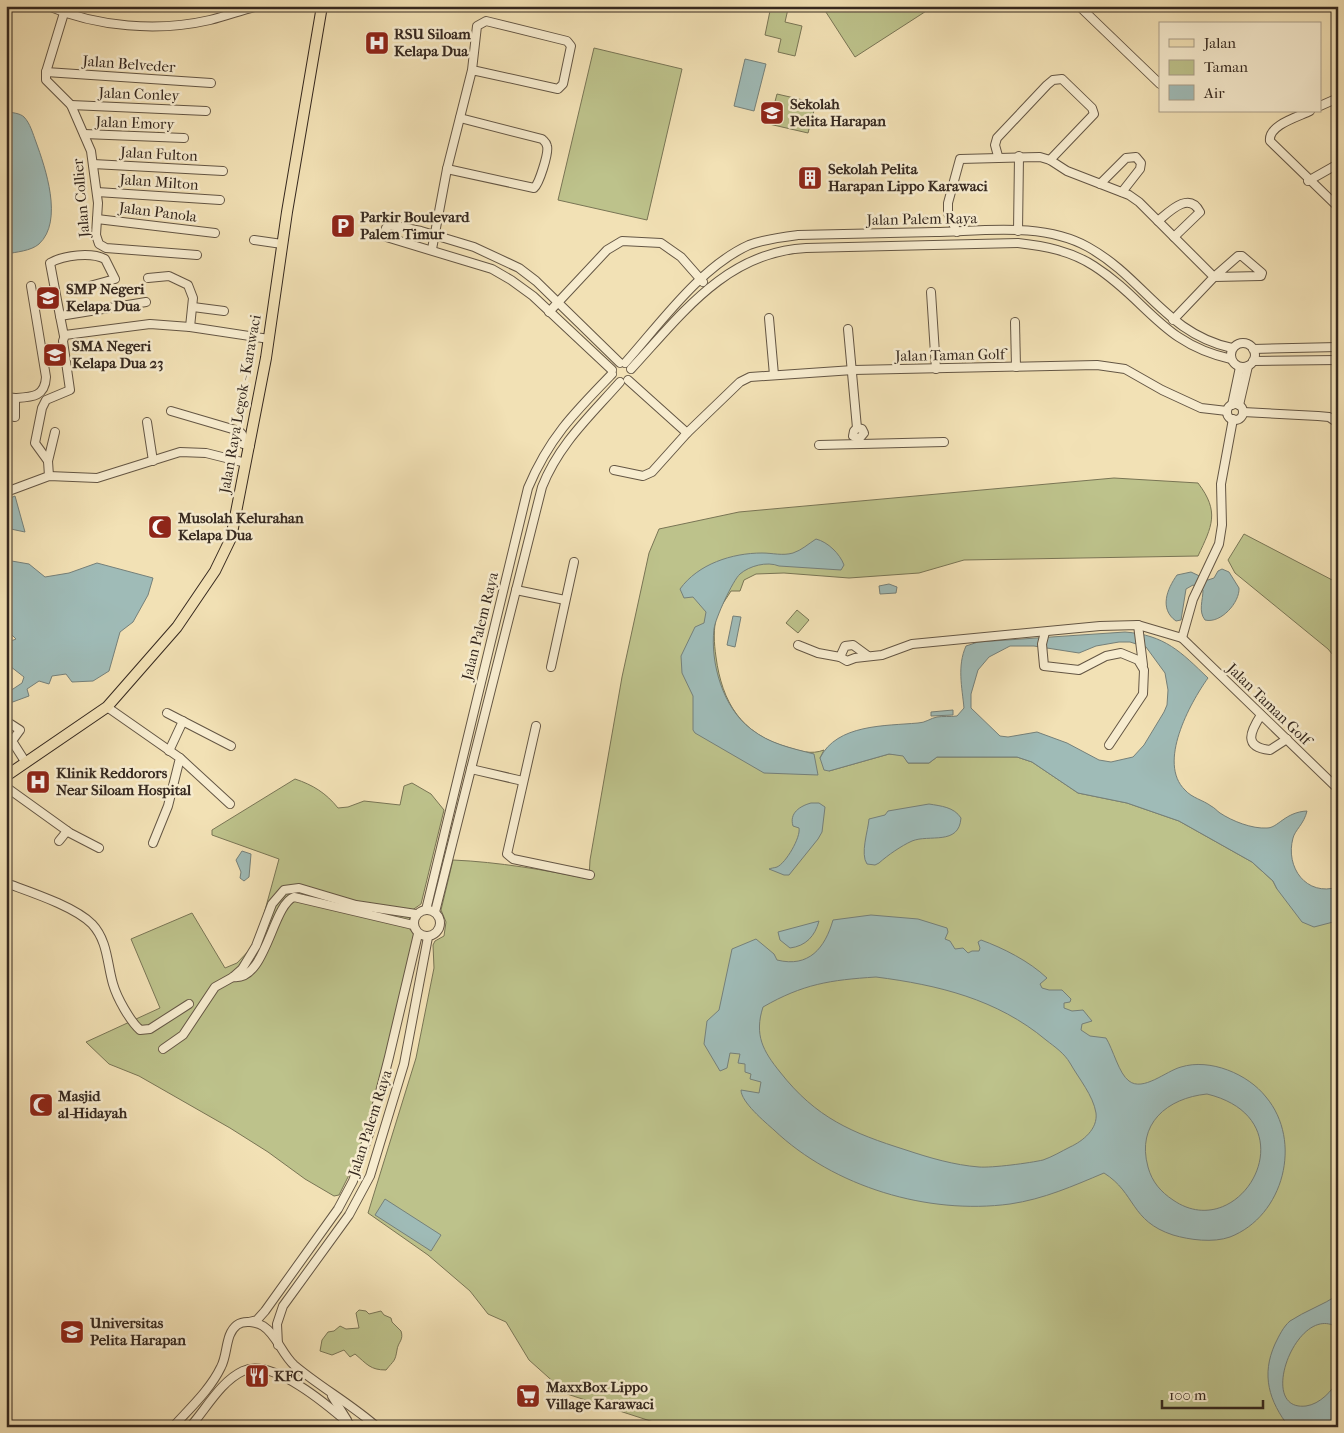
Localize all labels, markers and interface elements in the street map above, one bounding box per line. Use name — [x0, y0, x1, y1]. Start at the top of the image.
legend — [1159, 22, 1322, 112]
place label: RSU Siloam Kelapa Dua — [394, 25, 471, 60]
hospital icon: RSU Siloam Kelapa Dua — [364, 30, 390, 56]
text: Jalan — [1203, 34, 1236, 52]
street label: Jalan Belveder — [81, 52, 177, 76]
text: Taman — [1204, 58, 1248, 76]
street label: Jalan Conley — [97, 84, 181, 104]
text: Air — [1203, 84, 1225, 102]
place label: Sekolah Pelita Harapan — [790, 95, 886, 130]
school or university icon: Sekolah Pelita Harapan — [759, 100, 785, 126]
street label: Jalan Emory — [94, 113, 176, 133]
street label: Jalan Fulton — [119, 143, 198, 165]
street label: Jalan Collier — [69, 157, 94, 239]
place label: Sekolah Pelita Harapan Lippo Karawaci — [828, 160, 988, 195]
building icon: Sekolah Pelita Harapan Lippo Karawaci — [797, 165, 823, 191]
street label: Jalan Milton — [118, 170, 199, 194]
street label: Jalan Panola — [117, 198, 199, 226]
place label: Parkir Boulevard Palem Timur — [360, 208, 470, 243]
street label: Jalan Palem Raya — [865, 209, 979, 229]
parking icon: Parkir Boulevard Palem Timur — [330, 213, 356, 239]
place label: SMP Negeri Kelapa Dua — [66, 280, 145, 315]
school or university icon: SMP Negeri Kelapa Dua — [35, 285, 61, 311]
street label: Jalan Raya Legok - Karawaci — [215, 313, 265, 496]
place label: SMA Negeri Kelapa Dua 23 — [72, 337, 163, 372]
school or university icon: SMA Negeri Kelapa Dua 23 — [42, 342, 68, 368]
street label: Jalan Taman Golf — [894, 345, 1008, 365]
place label: Musolah Kelurahan Kelapa Dua — [177, 509, 304, 544]
mosque icon: Musolah Kelurahan Kelapa Dua — [147, 514, 173, 540]
street label: Jalan Palem Raya — [458, 569, 502, 683]
street label: Jalan Taman Golf — [1223, 659, 1317, 751]
place label: Klinik Reddorors Near Siloam Hospital — [56, 764, 192, 799]
hospital icon: Klinik Reddorors Near Siloam Hospital — [25, 769, 51, 795]
street label: Jalan Palem Raya — [344, 1067, 396, 1179]
place label: Masjid al-Hidayah — [57, 1087, 128, 1122]
mosque icon: Masjid al-Hidayah — [28, 1092, 54, 1118]
place label: Universitas Pelita Harapan — [89, 1314, 186, 1349]
school or university icon: Universitas Pelita Harapan — [59, 1319, 85, 1345]
restaurant icon: KFC — [244, 1363, 270, 1389]
place label: KFC — [274, 1367, 303, 1385]
place label: MaxxBox Lippo Village Karawaci — [545, 1378, 655, 1413]
scale bar — [1162, 1378, 1263, 1410]
supermarket icon: MaxxBox Lippo Village Karawaci — [515, 1383, 541, 1409]
text: 100 m — [1169, 1386, 1207, 1404]

